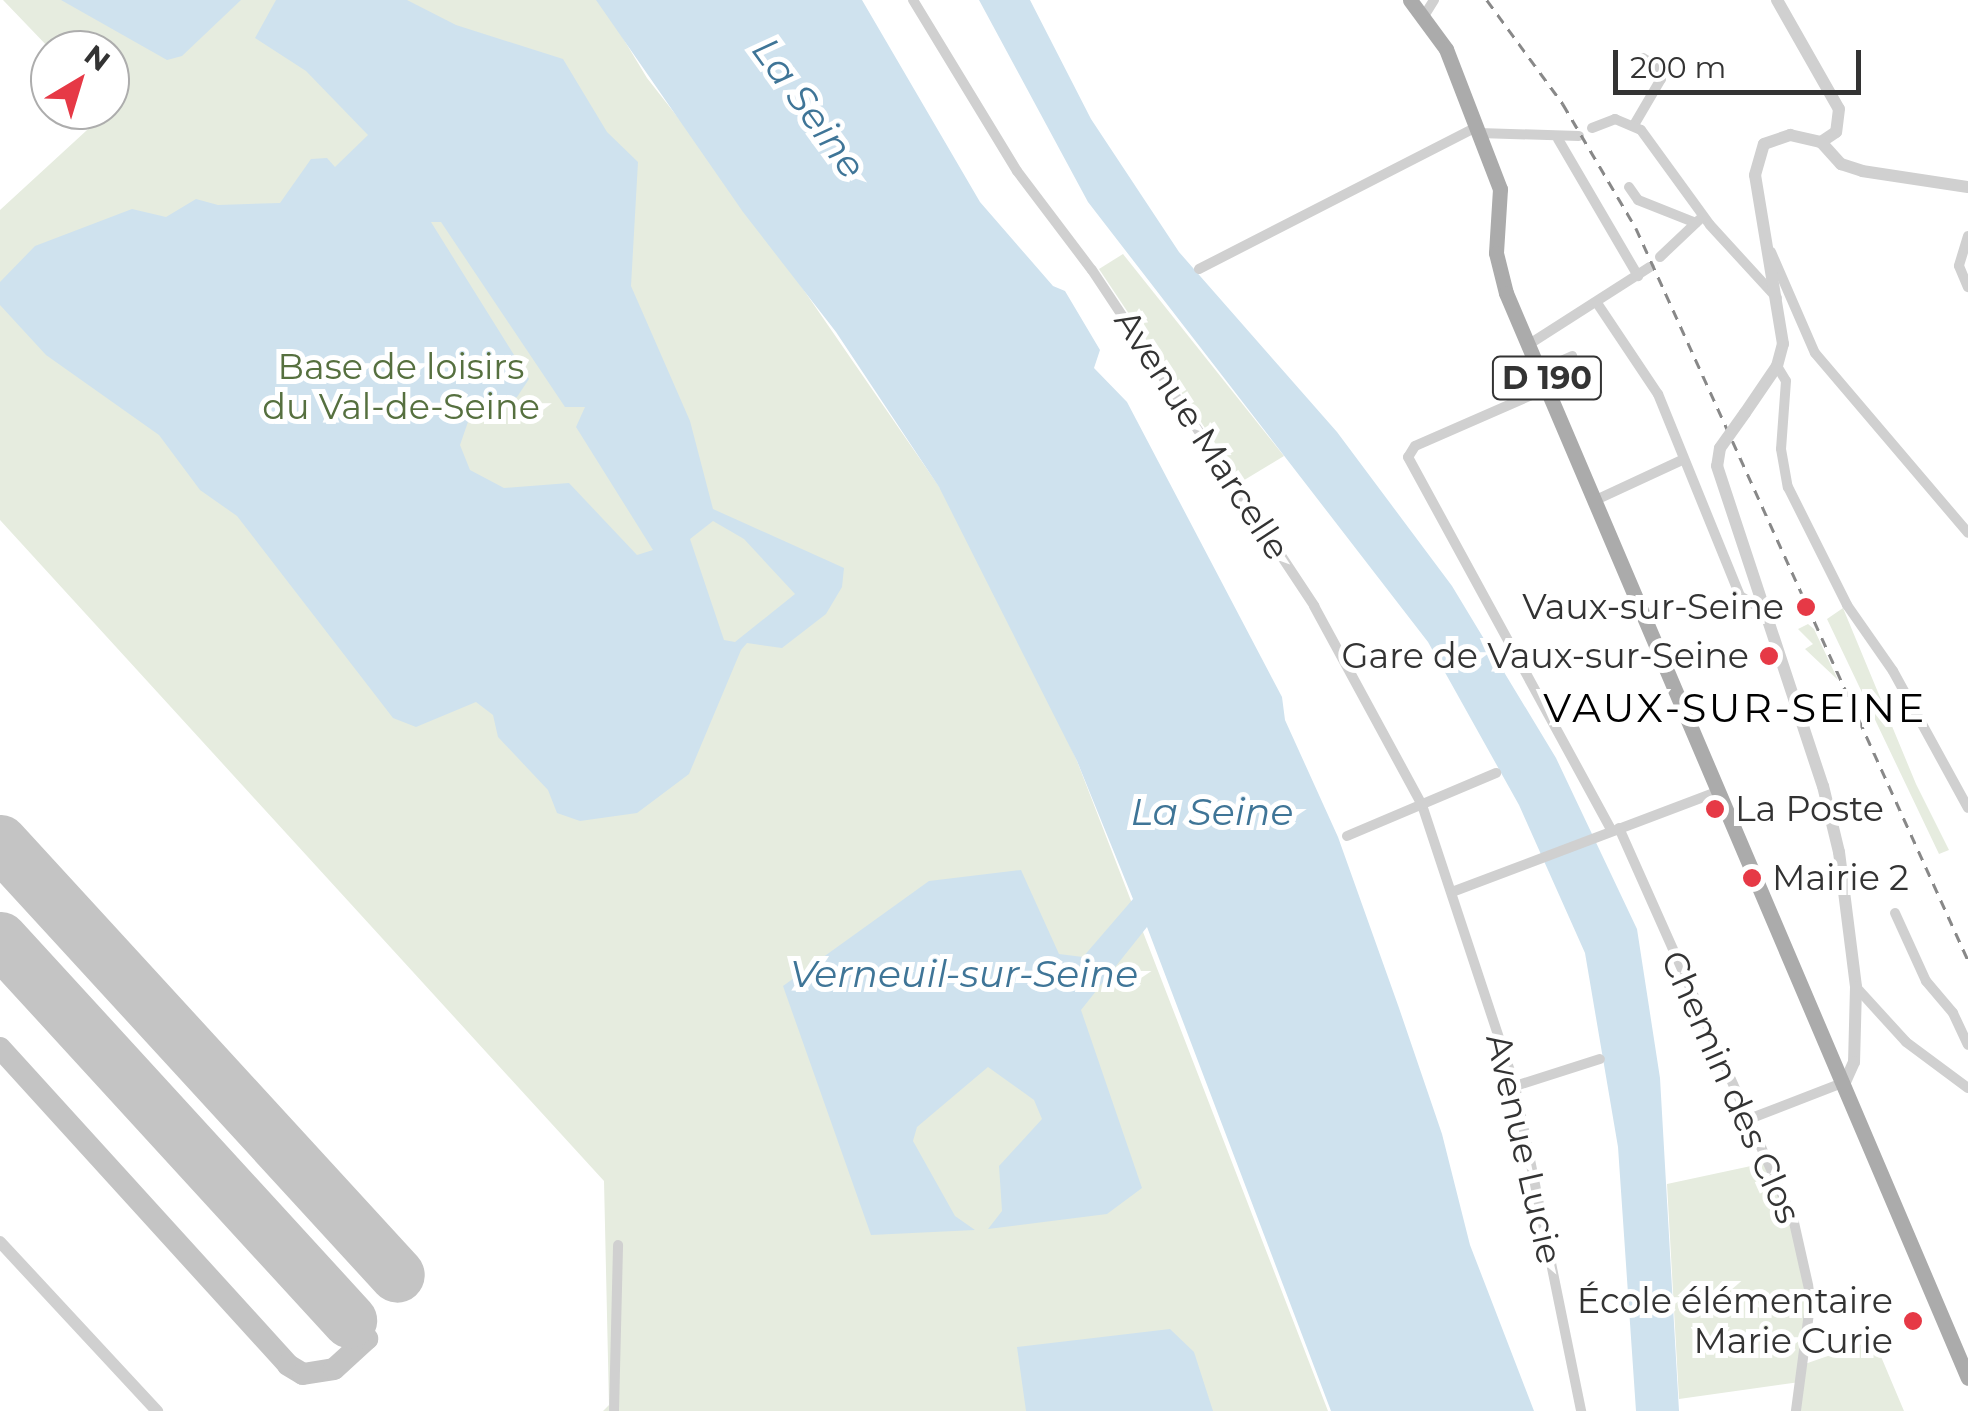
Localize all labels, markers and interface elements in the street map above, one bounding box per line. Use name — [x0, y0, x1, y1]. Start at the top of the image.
water label: La Seine — [743, 29, 875, 187]
north arrow — [30, 30, 130, 130]
scale bar — [1618, 30, 1866, 92]
text: N — [78, 38, 117, 78]
text: 200 m — [1630, 49, 1726, 86]
street label: Avenue Marcelle — [1106, 302, 1298, 568]
park label: Base de loisirs du Val-de-Seine — [262, 346, 540, 428]
road number: D 190 — [1490, 351, 1604, 405]
place label: Vaux-sur-Seine — [1522, 586, 1784, 628]
marker: Vaux-sur-Seine — [1793, 594, 1819, 620]
place label: Gare de Vaux-sur-Seine — [1342, 635, 1749, 677]
marker: Gare de Vaux-sur-Seine — [1758, 645, 1780, 667]
district label: VAUX-SUR-SEINE — [1543, 684, 1927, 732]
place label: La Poste — [1735, 788, 1884, 830]
water label: La Seine — [1131, 789, 1293, 835]
marker: La Poste — [1704, 798, 1726, 820]
place label: Mairie 2 — [1772, 857, 1909, 899]
marker: Mairie 2 — [1741, 867, 1763, 889]
street label: Chemin des Clos — [1652, 944, 1810, 1230]
water label: Verneuil-sur-Seine — [790, 951, 1138, 997]
street label: Avenue Lucie — [1477, 1030, 1571, 1268]
place label: École élémentaire Marie Curie — [1577, 1280, 1893, 1362]
marker: École élémentaire Marie Curie — [1902, 1310, 1924, 1332]

